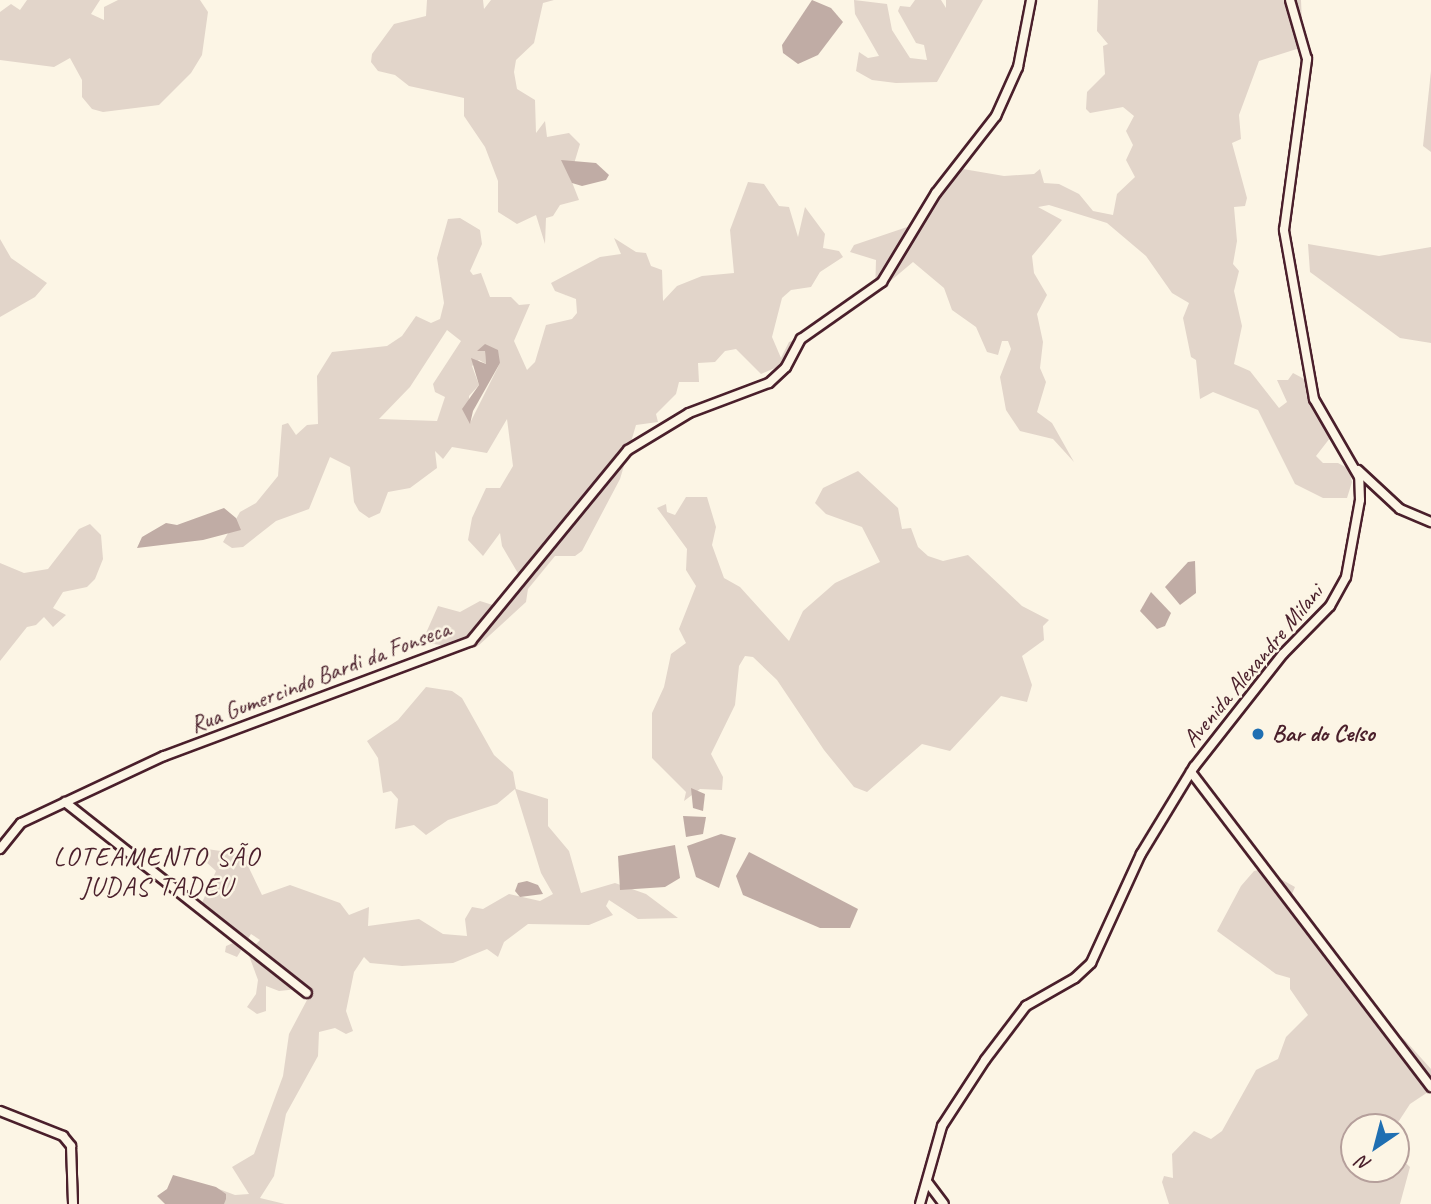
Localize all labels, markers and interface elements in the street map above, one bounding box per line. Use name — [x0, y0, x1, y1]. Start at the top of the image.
street label: Avenida Alexandre Milani — [1177, 579, 1329, 753]
street label: Rua Gumercindo Bardi da Fonseca — [186, 614, 454, 740]
place label: Bar do Celso — [1272, 720, 1375, 748]
marker: Bar do Celso — [1250, 726, 1266, 742]
district label: LOTEAMENTO SÃO JUDAS TADEU — [56, 841, 258, 903]
north arrow — [1340, 1113, 1410, 1183]
text: N — [1352, 1150, 1376, 1177]

